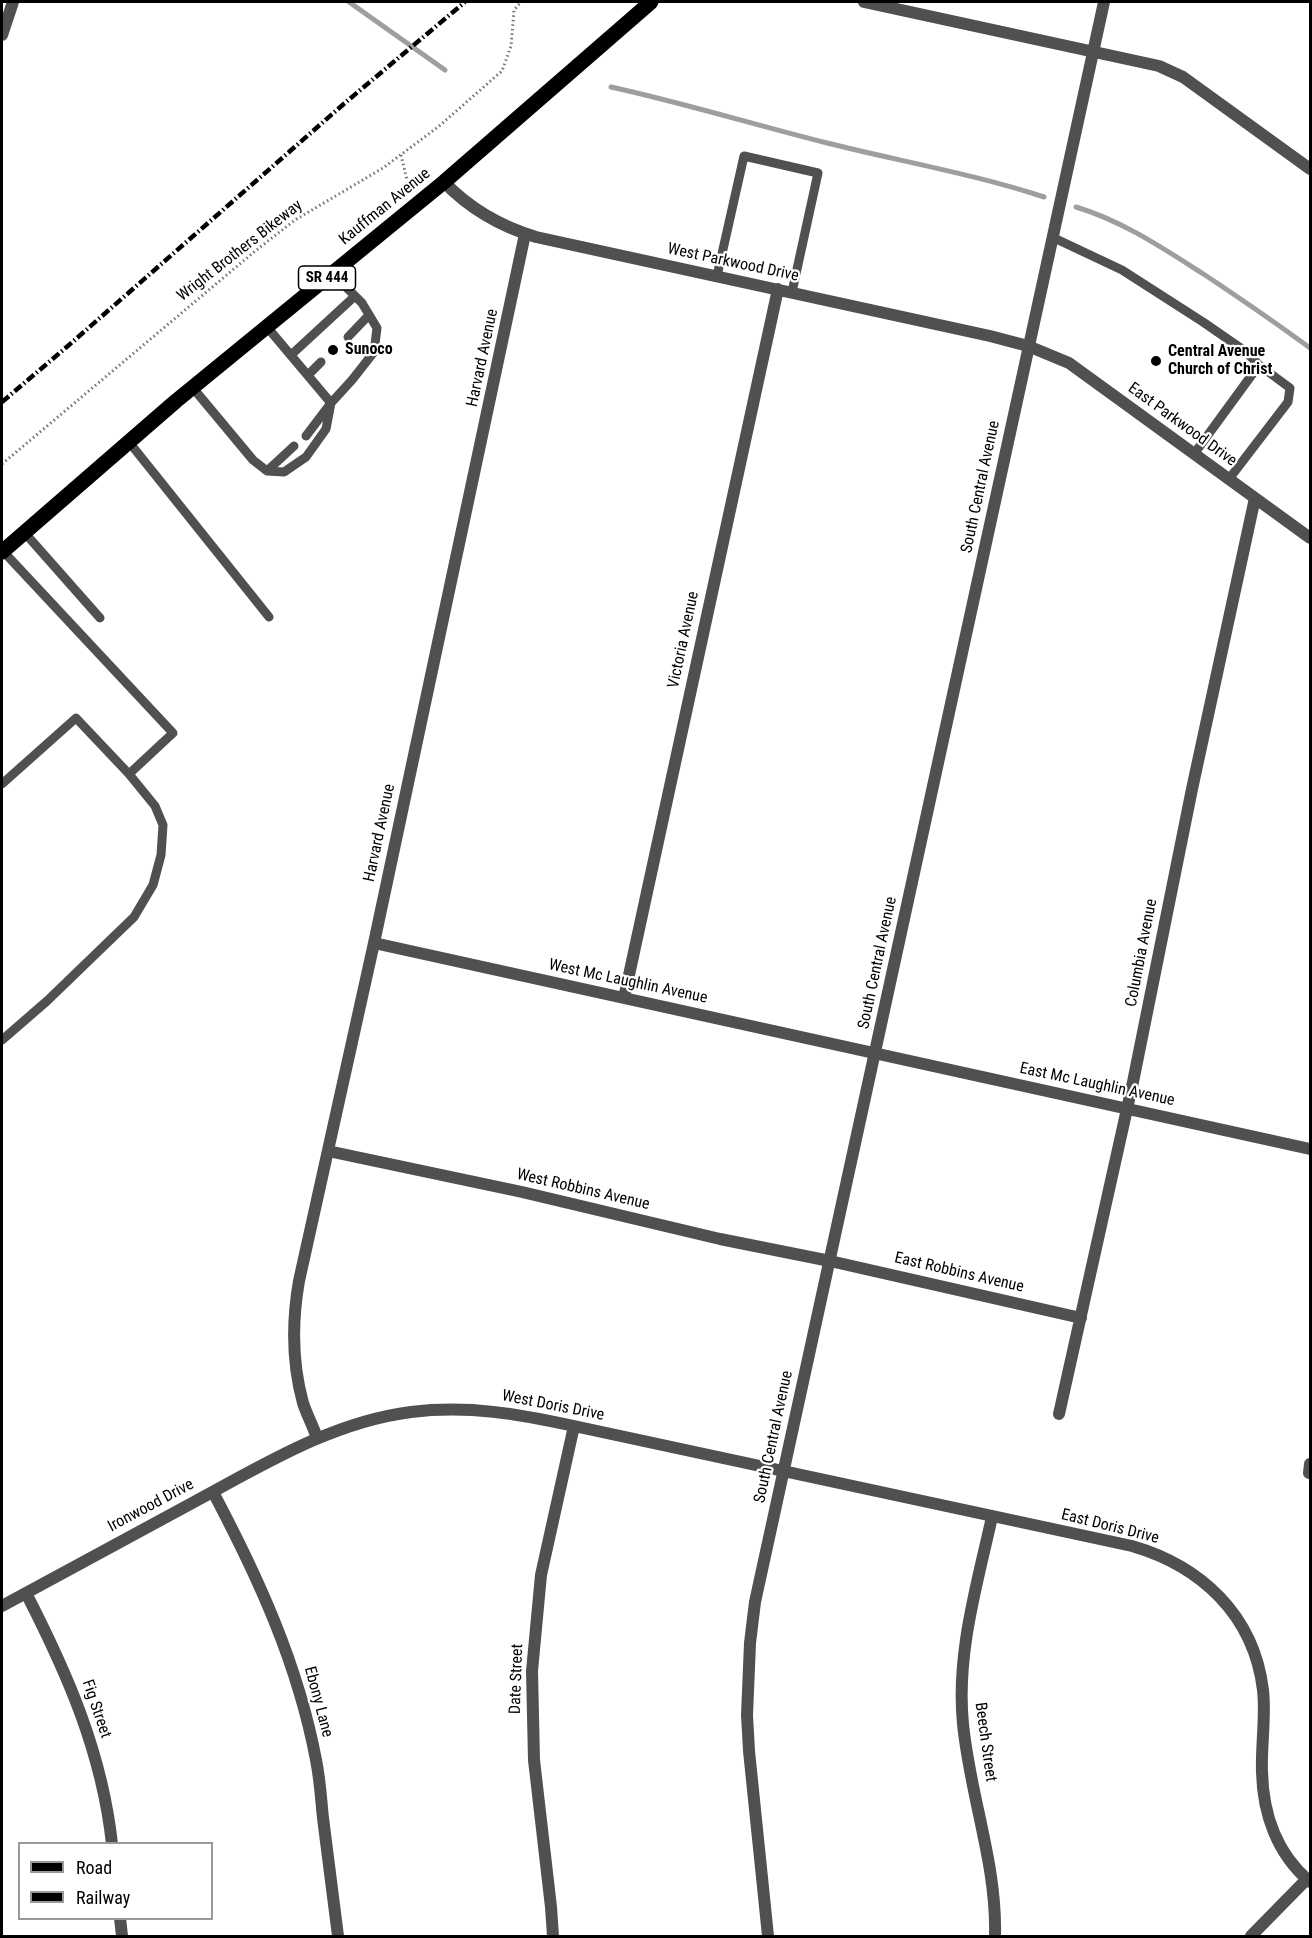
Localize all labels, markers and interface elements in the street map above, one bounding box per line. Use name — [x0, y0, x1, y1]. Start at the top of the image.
street label: Kauffman Avenue — [336, 164, 434, 250]
street label: Wright Brothers Bikeway — [174, 196, 306, 306]
street label: West Parkwood Drive — [666, 240, 800, 286]
road number: SR 444 — [298, 266, 356, 290]
street label: Harvard Avenue — [463, 307, 503, 409]
place label: Sunoco — [345, 340, 393, 360]
place label: Central Avenue Church of Christ — [1168, 342, 1272, 380]
marker: Sunoco — [326, 343, 340, 357]
marker: Central Avenue Church of Christ — [1149, 354, 1163, 368]
street label: East Parkwood Drive — [1124, 379, 1240, 471]
street label: South Central Avenue — [958, 419, 1004, 555]
street label: Victoria Avenue — [664, 590, 704, 690]
street label: Harvard Avenue — [360, 782, 400, 884]
street label: South Central Avenue — [855, 895, 901, 1031]
street label: Columbia Avenue — [1122, 897, 1162, 1009]
street label: West Mc Laughlin Avenue — [547, 956, 709, 1008]
street label: East Mc Laughlin Avenue — [1018, 1059, 1176, 1111]
street label: West Robbins Avenue — [515, 1165, 651, 1215]
street label: East Robbins Avenue — [892, 1249, 1026, 1297]
street label: South Central Avenue — [751, 1369, 797, 1505]
street label: West Doris Drive — [500, 1387, 606, 1425]
street label: Ironwood Drive — [105, 1475, 197, 1537]
street label: East Doris Drive — [1059, 1506, 1161, 1548]
street label: Date Street — [506, 1644, 528, 1714]
street label: Ebony Lane — [299, 1665, 337, 1739]
street label: Fig Street — [77, 1677, 115, 1741]
street label: Beech Street — [970, 1701, 1000, 1783]
legend — [18, 1842, 213, 1920]
text: Road — [76, 1857, 112, 1878]
text: Railway — [76, 1887, 130, 1908]

